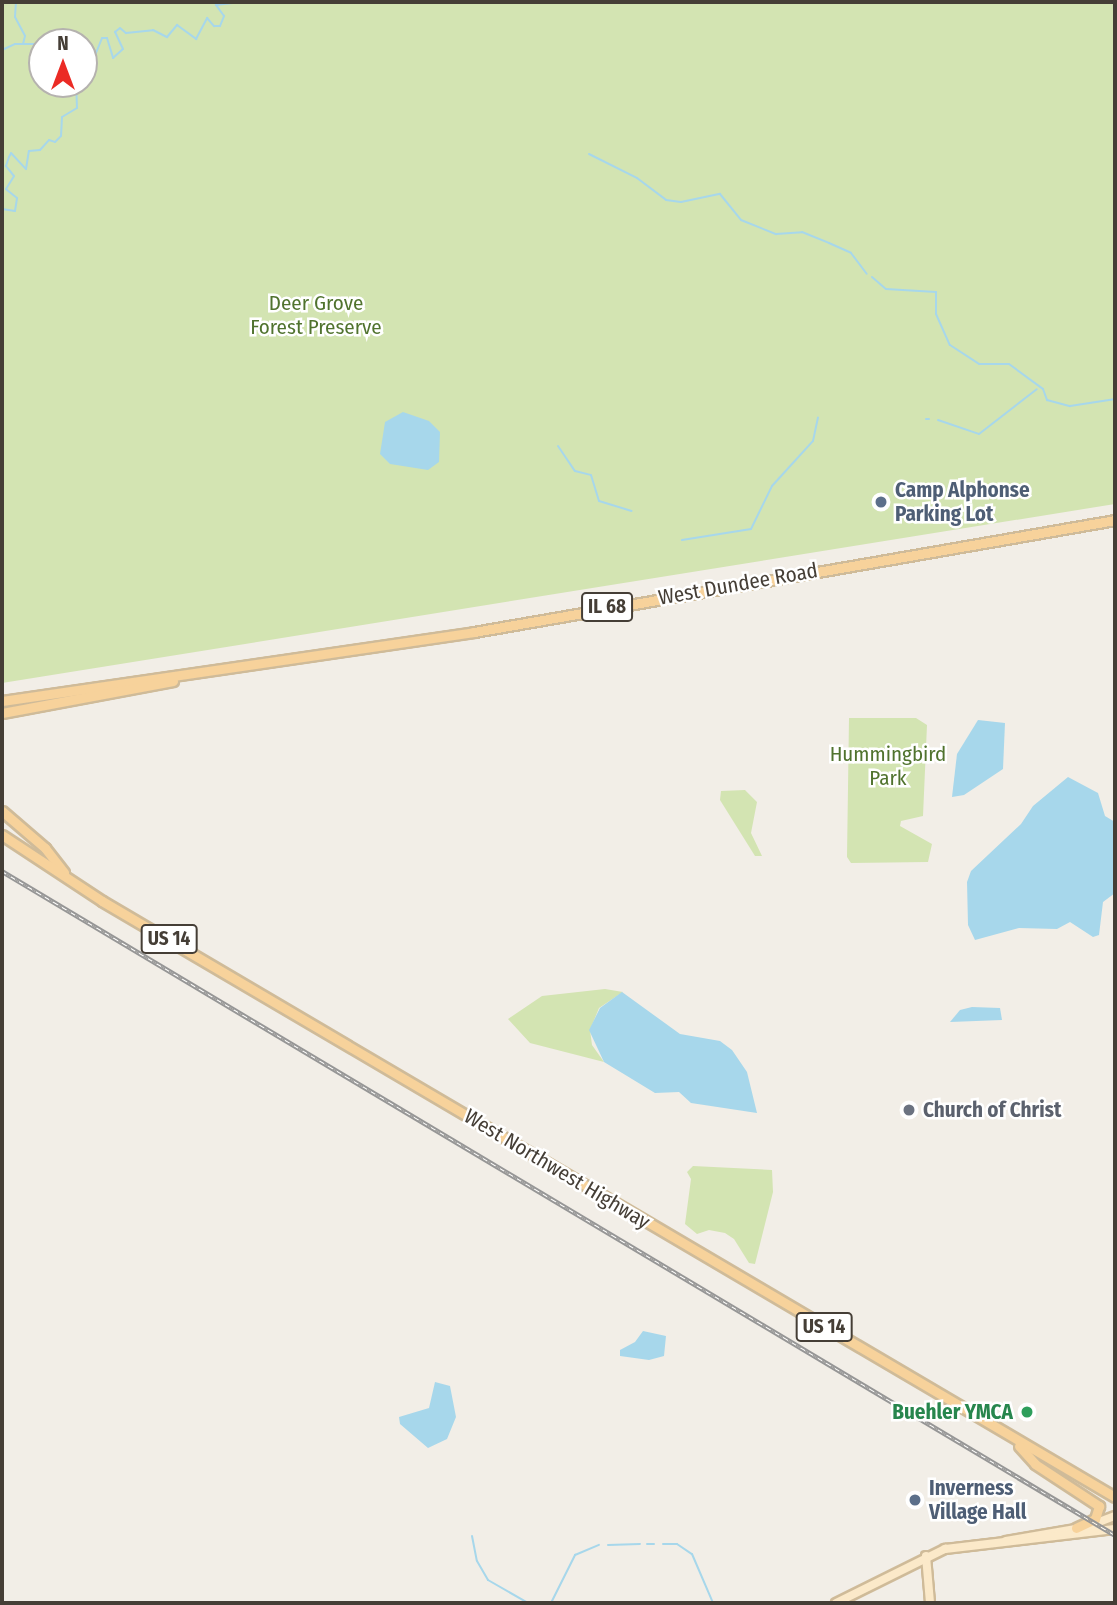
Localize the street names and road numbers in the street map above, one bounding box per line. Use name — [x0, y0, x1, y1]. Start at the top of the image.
street label: West Dundee Road — [656, 558, 820, 610]
road number: IL 68 — [581, 592, 633, 622]
road number: US 14 — [139, 923, 199, 954]
street label: West Northwest Highway — [459, 1104, 655, 1234]
road number: US 14 — [794, 1312, 854, 1343]

